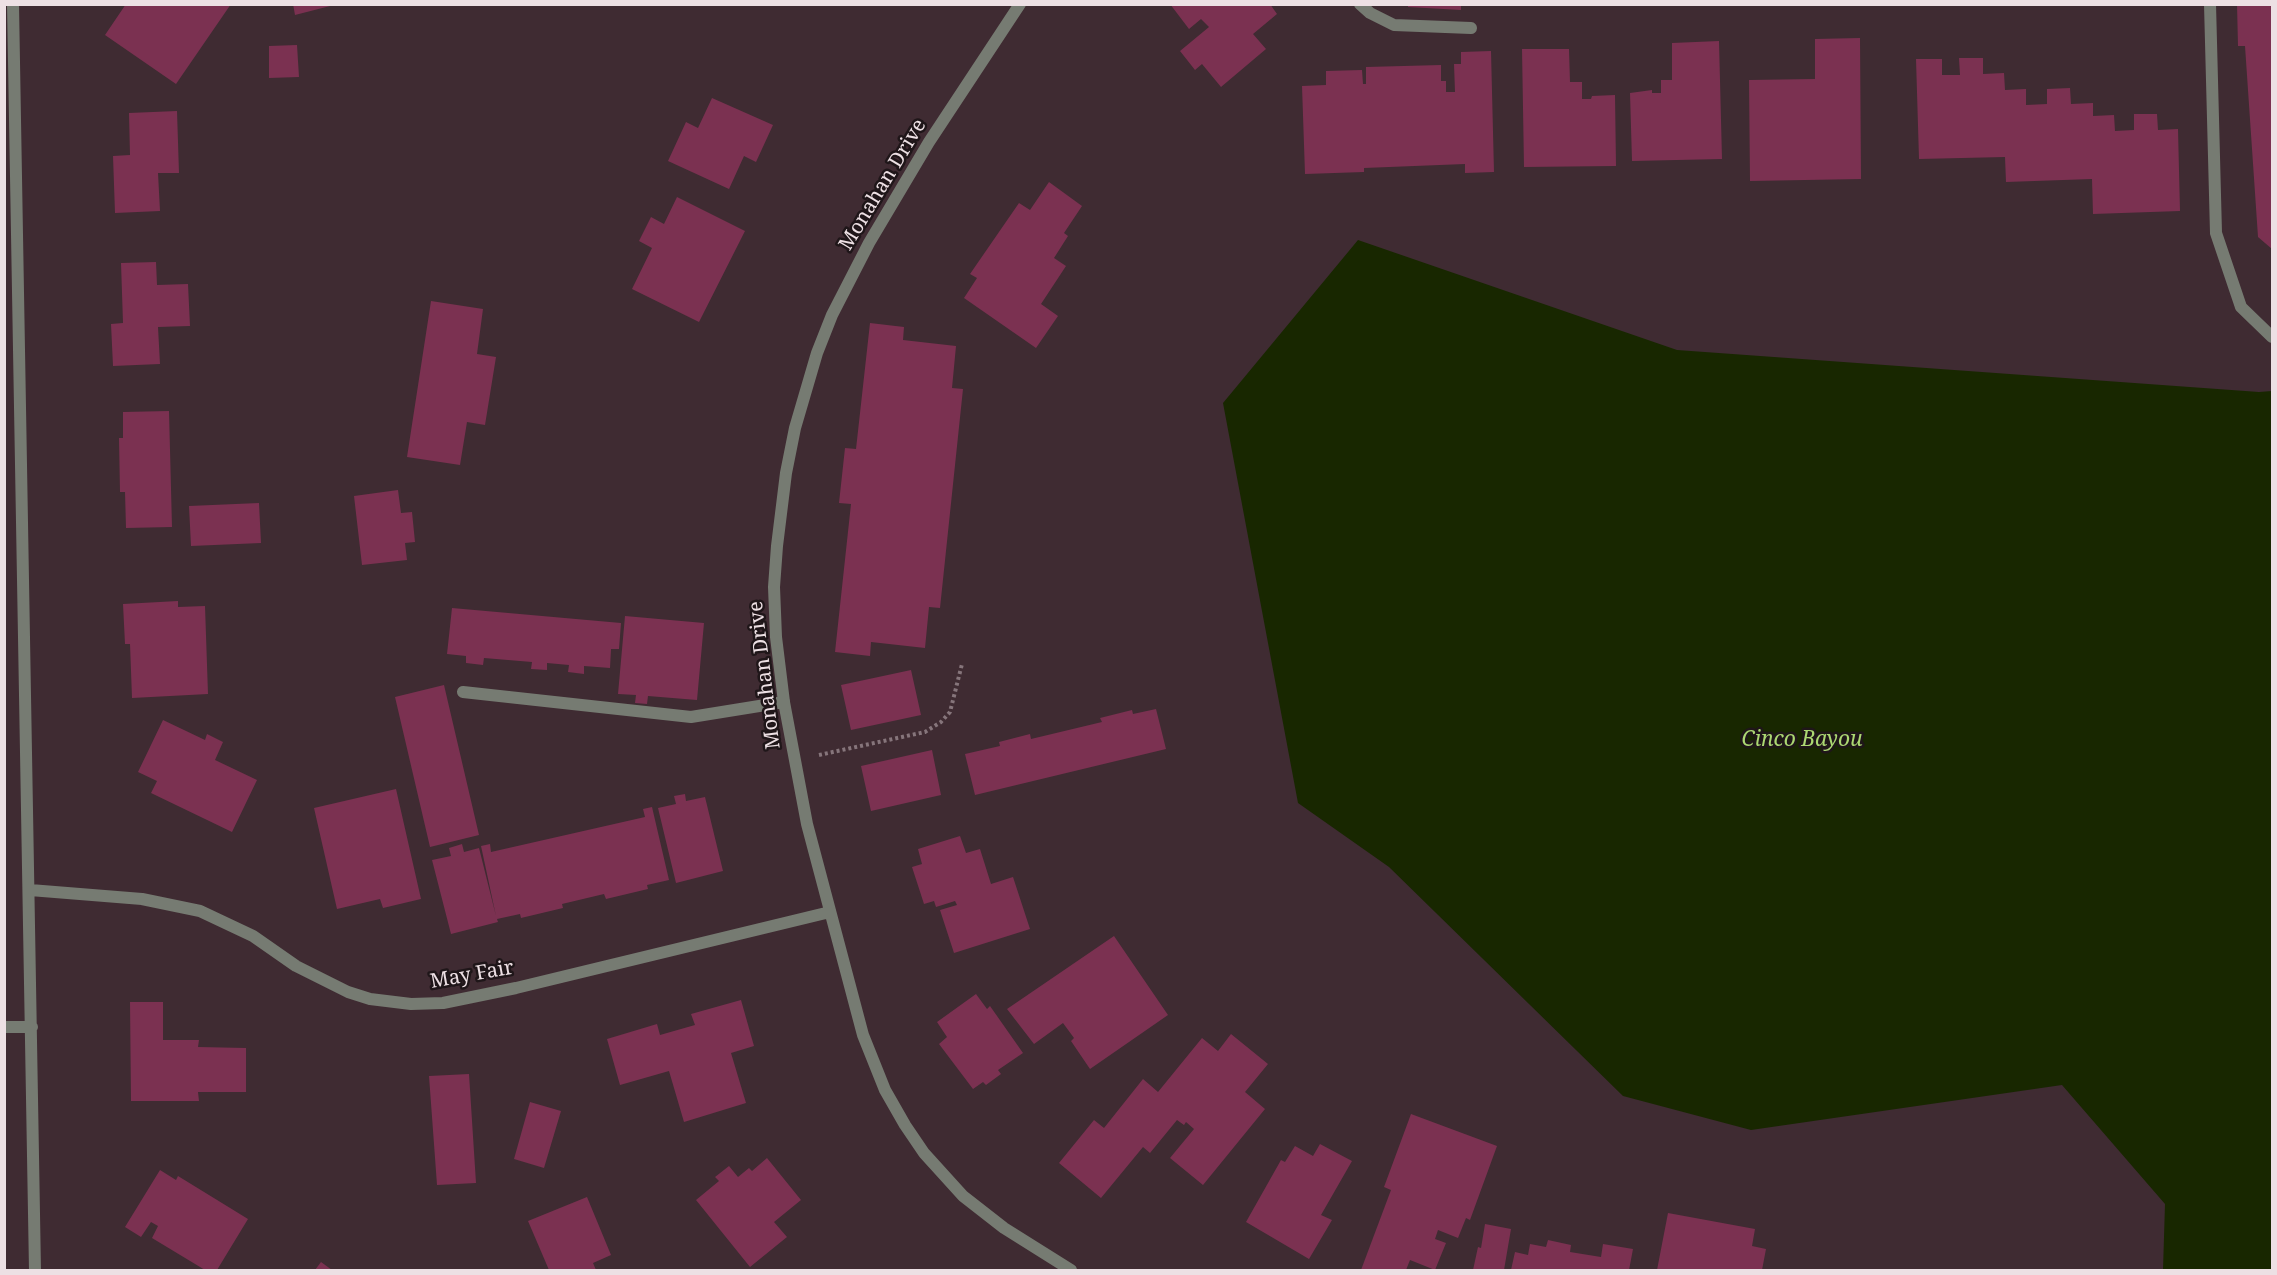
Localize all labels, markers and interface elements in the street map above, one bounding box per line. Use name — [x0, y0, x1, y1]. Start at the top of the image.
street label: Monahan Drive — [834, 115, 932, 255]
street label: Monahan Drive — [744, 600, 786, 750]
water label: Cinco Bayou — [1741, 727, 1863, 753]
street label: May Fair — [428, 956, 516, 994]

